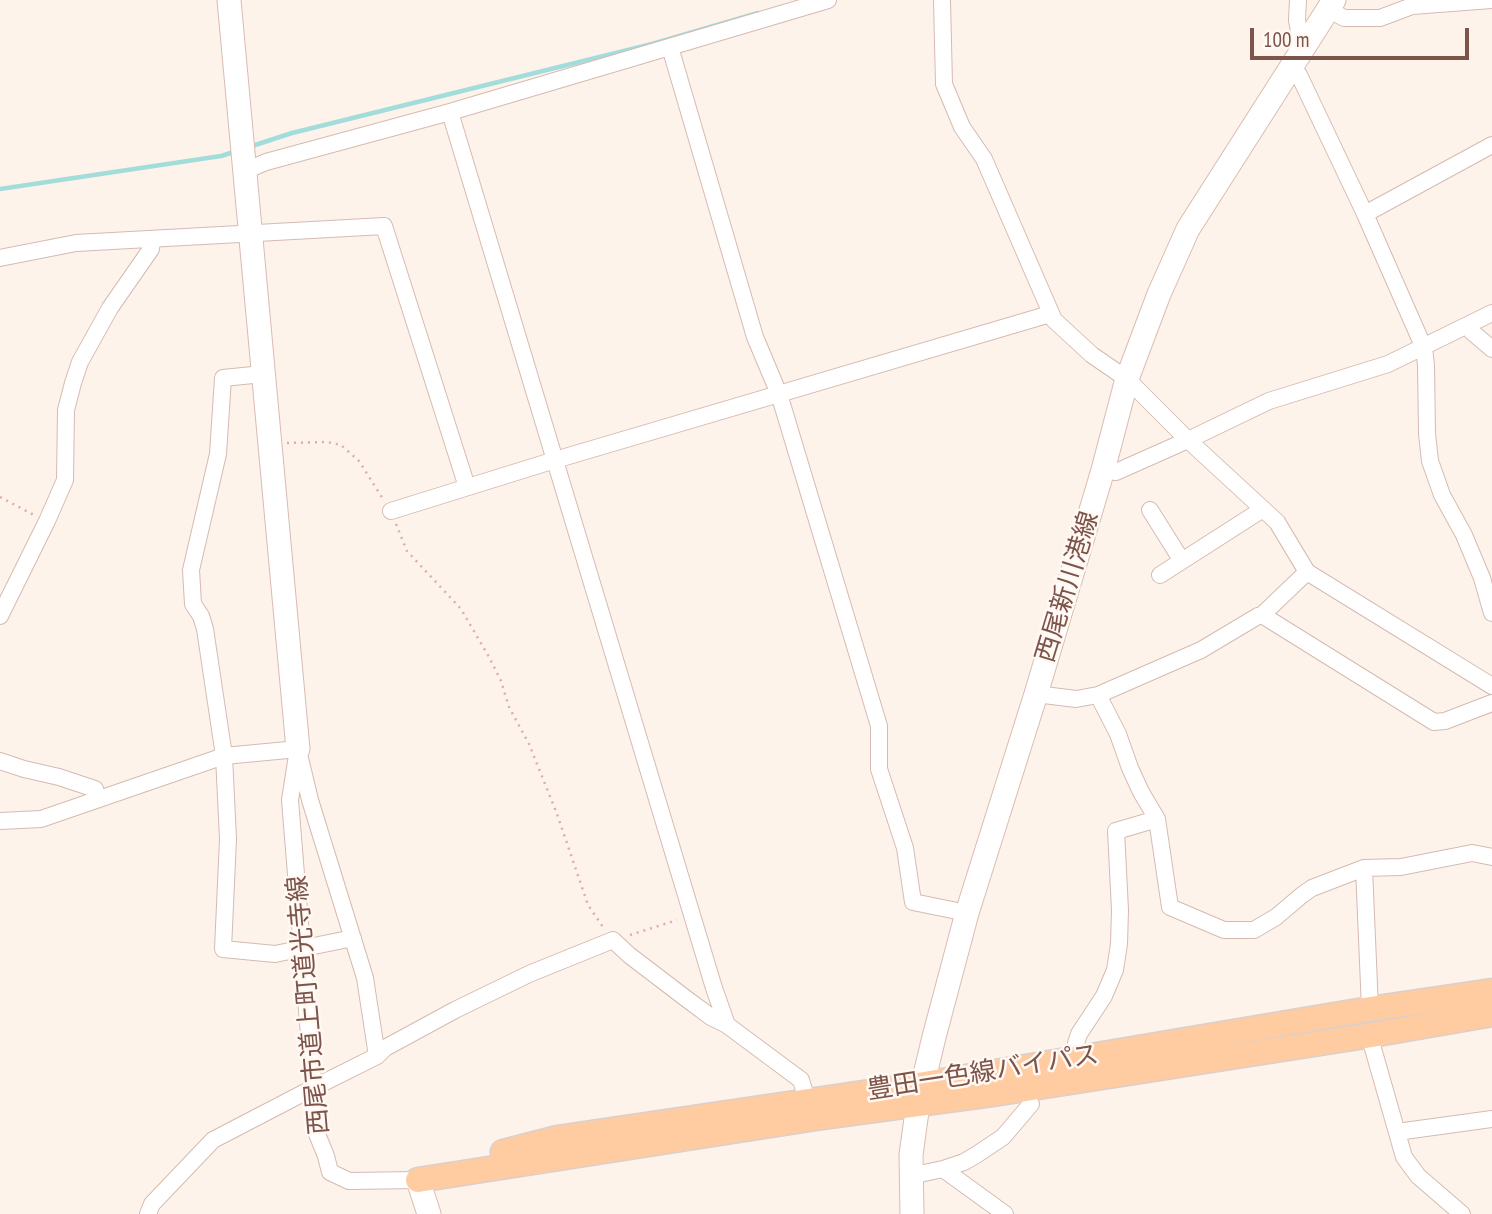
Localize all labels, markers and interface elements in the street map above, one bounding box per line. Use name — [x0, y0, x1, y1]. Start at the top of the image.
scale bar — [1254, 14, 1473, 58]
text: 100 m — [1263, 26, 1309, 53]
street label: 西尾新川港線 — [1030, 508, 1106, 666]
street label: 西尾市道上町道光寺線 — [282, 874, 336, 1136]
street label: 豊田一色線バイパス — [865, 1039, 1101, 1107]

